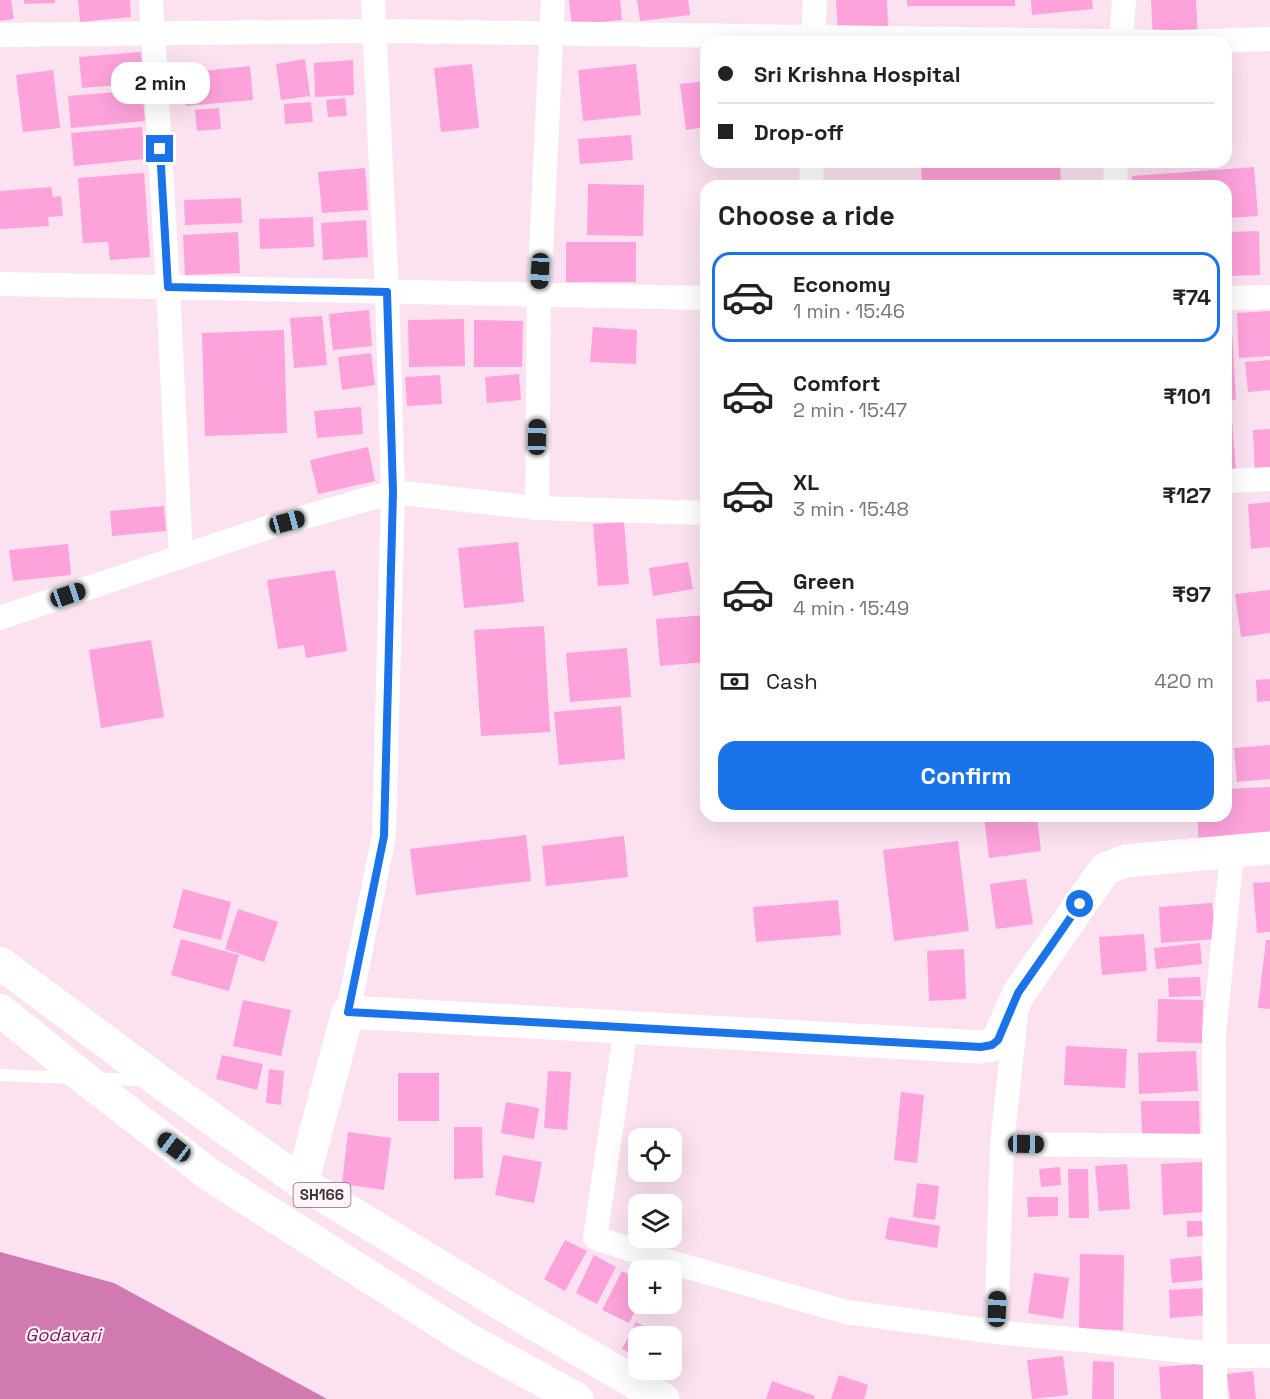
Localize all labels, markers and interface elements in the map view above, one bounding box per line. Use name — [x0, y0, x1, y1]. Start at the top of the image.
text: Sri Krishna Hospital — [754, 60, 961, 88]
callout: 2 min — [110, 62, 210, 104]
text: 2 min — [135, 70, 186, 96]
text: Drop-off — [754, 118, 844, 146]
route end — [146, 135, 173, 162]
text: Choose a ride — [718, 198, 895, 233]
car — [530, 253, 550, 289]
icon: car — [721, 270, 775, 324]
text: Economy — [793, 270, 891, 298]
text: ₹74 — [1172, 283, 1211, 311]
text: 1 min · 15:46 — [793, 298, 905, 324]
icon: car — [721, 369, 775, 423]
text: Comfort — [793, 369, 881, 397]
text: ₹101 — [1163, 382, 1211, 410]
text: 2 min · 15:47 — [793, 397, 907, 423]
car — [528, 419, 546, 455]
icon: car — [721, 468, 775, 522]
text: XL — [793, 468, 819, 496]
text: ₹127 — [1162, 481, 1211, 509]
text: 3 min · 15:48 — [793, 496, 909, 522]
car — [267, 509, 307, 535]
icon: car — [721, 567, 775, 621]
text: Green — [793, 567, 855, 595]
text: ₹97 — [1172, 580, 1211, 608]
car — [48, 581, 88, 609]
text: 4 min · 15:49 — [793, 595, 909, 621]
icon: cash — [718, 665, 751, 698]
text: Cash — [766, 667, 818, 695]
text: 420 m — [1154, 668, 1214, 694]
button: Confirm — [718, 741, 1214, 810]
route start — [1066, 890, 1093, 917]
map controls — [628, 1128, 682, 1380]
button: locate — [628, 1128, 682, 1182]
car — [154, 1129, 194, 1165]
car — [1008, 1135, 1044, 1153]
road number: SH166 — [294, 1183, 350, 1207]
button: layers — [628, 1194, 682, 1248]
button: + — [628, 1260, 682, 1314]
car — [987, 1291, 1007, 1327]
water label: Godavari — [25, 1323, 103, 1346]
button: − — [628, 1326, 682, 1380]

